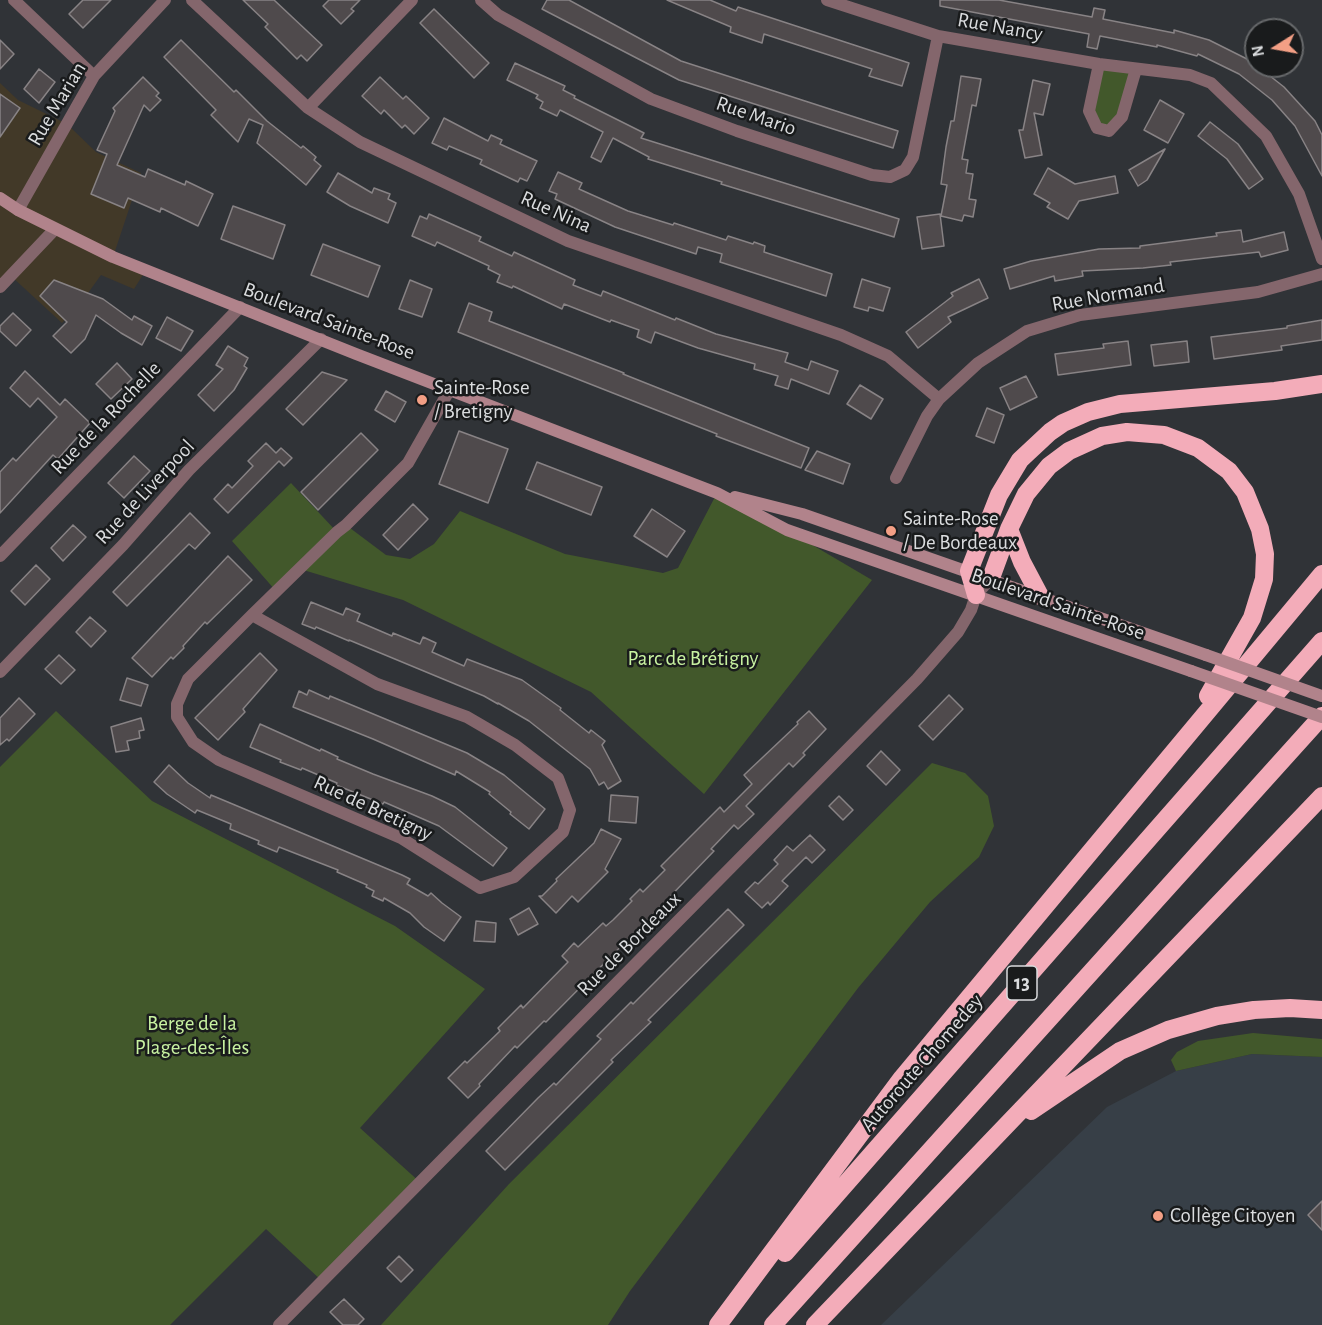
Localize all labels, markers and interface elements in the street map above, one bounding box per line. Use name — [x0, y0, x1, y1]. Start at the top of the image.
street label: Rue Nancy — [955, 7, 1045, 47]
north arrow — [1244, 18, 1304, 78]
text: N — [1249, 44, 1267, 58]
street label: Rue Marian — [22, 58, 92, 150]
street label: Rue Mario — [713, 91, 799, 141]
street label: Rue Nina — [517, 185, 595, 239]
street label: Rue Normand — [1050, 273, 1166, 317]
street label: Boulevard Sainte-Rose — [240, 277, 418, 365]
street label: Rue de la Rochelle — [46, 356, 166, 480]
place label: Sainte-Rose / Bretigny — [434, 375, 530, 425]
marker: Sainte-Rose / Bretigny — [415, 393, 429, 407]
street label: Rue de Liverpool — [90, 434, 200, 550]
place label: Sainte-Rose / De Bordeaux — [903, 506, 1017, 556]
marker: Sainte-Rose / De Bordeaux — [884, 524, 898, 538]
street label: Boulevard Sainte-Rose — [968, 562, 1148, 646]
park label: Parc de Brétigny — [627, 646, 759, 672]
street label: Rue de Bretigny — [310, 770, 436, 846]
street label: Rue de Bordeaux — [572, 887, 686, 1001]
road number: 13 — [1007, 966, 1037, 1000]
street label: Autoroute Chomedey — [855, 989, 989, 1137]
park label: Berge de la Plage-des-Îles — [135, 1011, 249, 1061]
place label: Collège Citoyen — [1170, 1203, 1296, 1229]
marker: Collège Citoyen — [1151, 1209, 1165, 1223]

